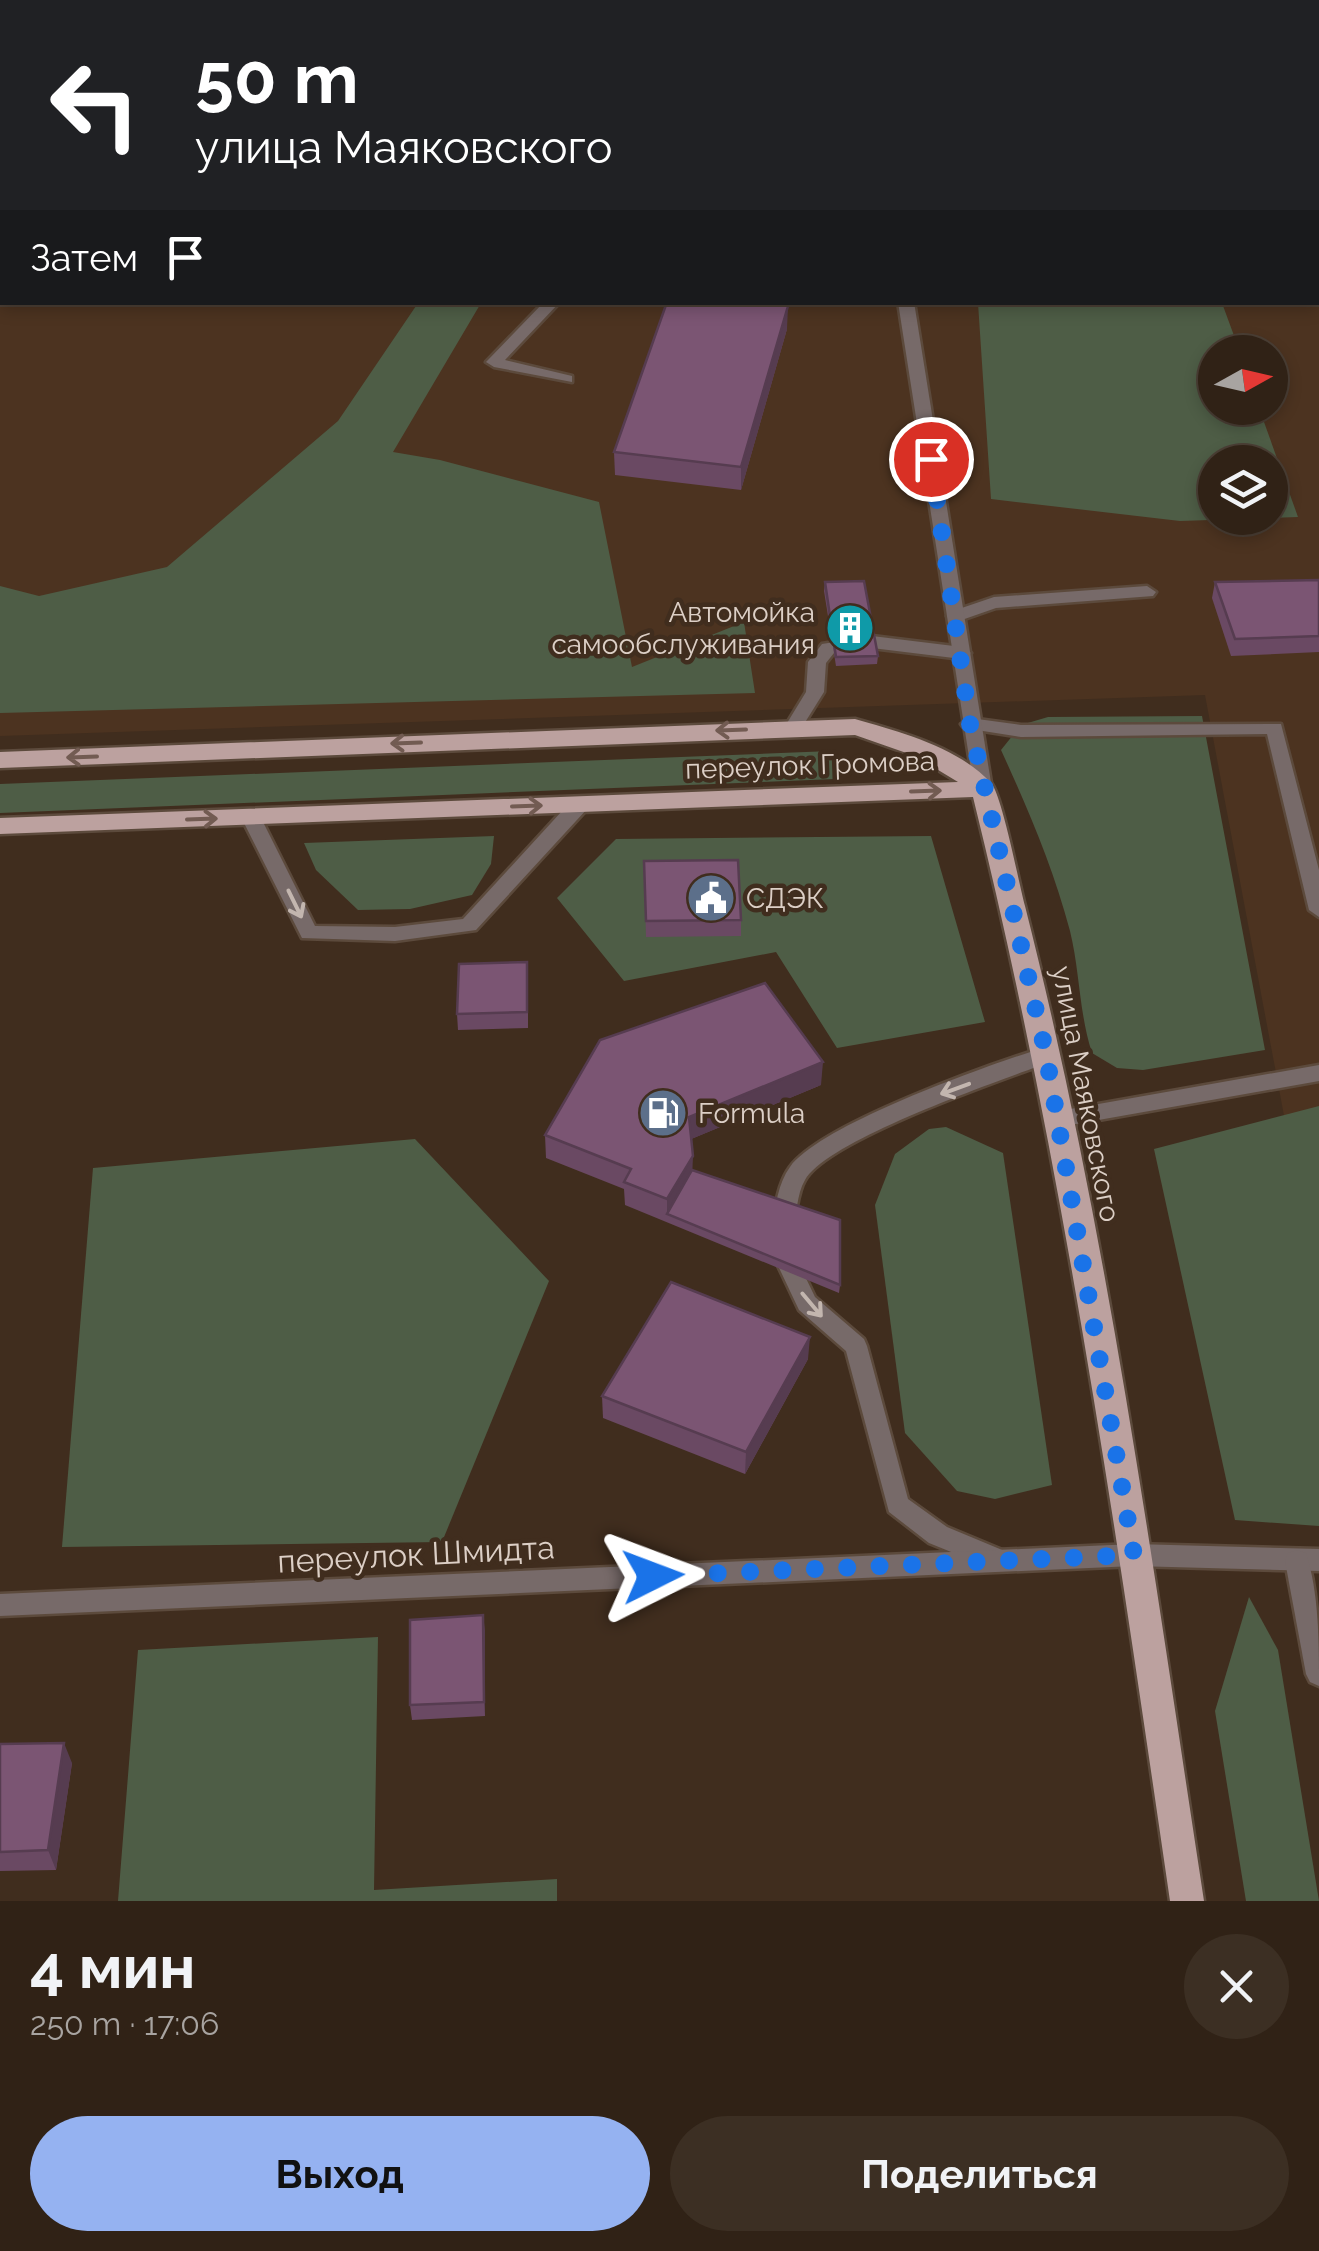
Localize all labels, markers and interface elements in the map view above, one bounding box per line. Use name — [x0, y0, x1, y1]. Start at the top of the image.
text: 50 m — [195, 37, 359, 119]
icon: left — [30, 40, 160, 170]
text: улица Маяковского — [195, 121, 613, 174]
icon: arrive — [158, 230, 213, 285]
text: Затем — [30, 235, 138, 280]
north arrow — [1198, 335, 1288, 425]
map controls — [1198, 335, 1288, 535]
pin — [889, 417, 974, 502]
icon: arrive — [904, 432, 959, 487]
button: layers — [1198, 445, 1288, 535]
place label: Автомойка самообслуживания — [551, 596, 815, 661]
building icon: Автомойка самообслуживания — [824, 602, 876, 654]
one-way arrow — [716, 721, 748, 740]
one-way arrow — [391, 734, 423, 753]
street label: переулок Громова — [684, 744, 936, 786]
one-way arrow — [66, 747, 98, 766]
one-way arrow — [910, 781, 942, 800]
one-way arrow — [511, 796, 543, 815]
one-way arrow — [186, 809, 218, 828]
public building icon: СДЭК — [685, 872, 737, 924]
place label: СДЭК — [746, 882, 824, 915]
one-way arrow — [286, 888, 305, 918]
street label: улица Маяковского — [1045, 963, 1127, 1225]
one-way arrow — [941, 1081, 972, 1099]
fuel station icon: Formula — [637, 1087, 689, 1139]
place label: Formula — [698, 1097, 805, 1130]
one-way arrow — [800, 1292, 823, 1317]
position arrow — [601, 1524, 705, 1628]
street label: переулок Шмидта — [277, 1528, 555, 1580]
text: 4 мин — [30, 1932, 195, 2002]
button: close — [1184, 1934, 1289, 2039]
text: 250 m · 17:06 — [30, 2005, 219, 2042]
button: Выход — [30, 2116, 650, 2231]
button: Поделиться — [670, 2116, 1289, 2231]

